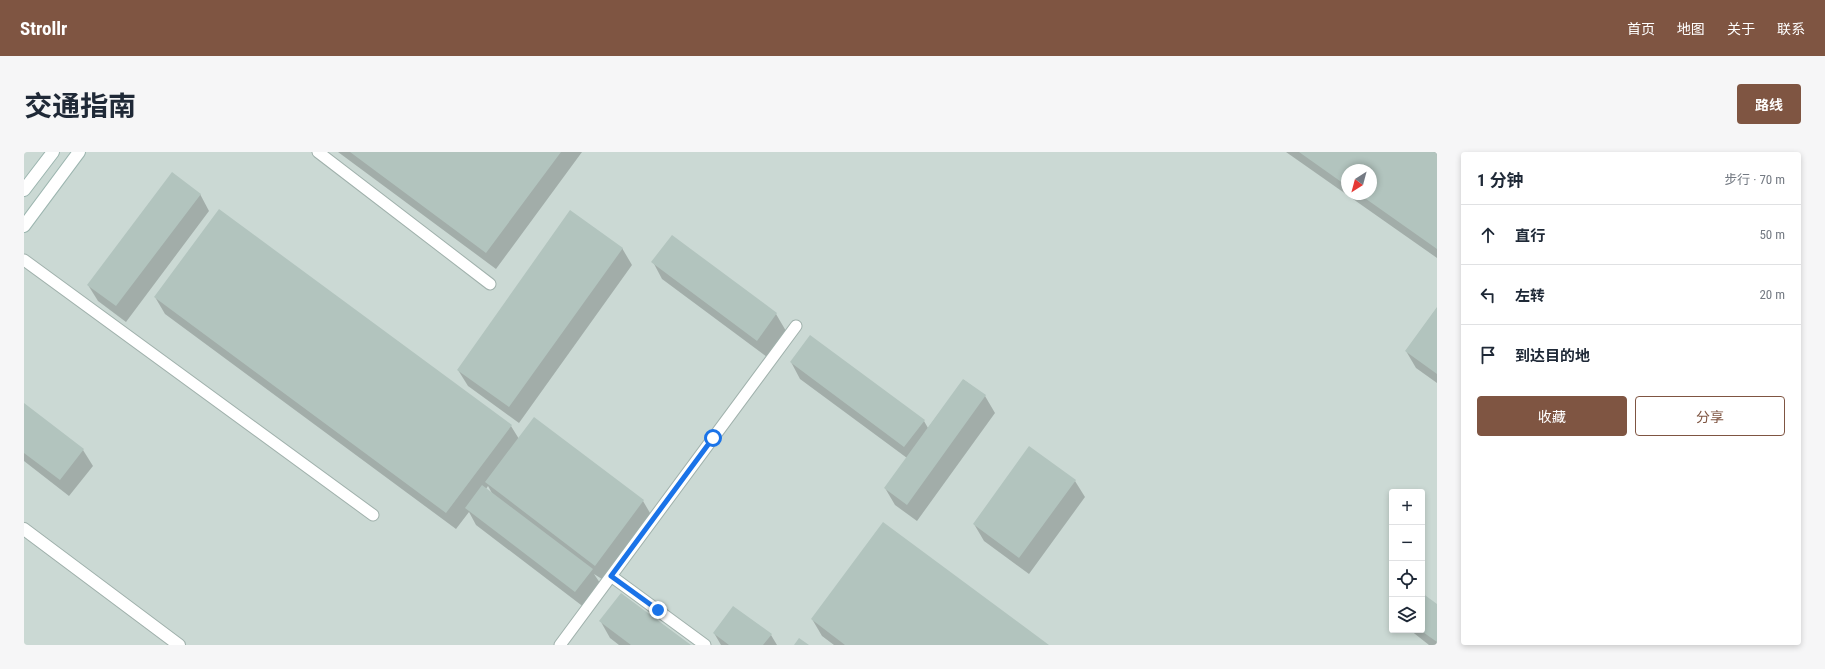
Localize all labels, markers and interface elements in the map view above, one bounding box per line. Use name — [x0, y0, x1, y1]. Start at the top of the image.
text: Strollr — [20, 17, 67, 40]
text: 首页 — [1627, 21, 1655, 37]
text: 地图 — [1677, 21, 1705, 37]
text: 关于 — [1727, 21, 1755, 37]
text: 联系 — [1777, 21, 1805, 37]
button: 路线 — [1737, 84, 1801, 124]
text: 交通指南 — [24, 90, 136, 123]
north arrow — [1341, 164, 1377, 200]
text: 1 分钟 — [1477, 170, 1524, 190]
text: 步行 · 70 m — [1724, 172, 1785, 187]
icon: ahead — [1477, 224, 1499, 246]
text: 直行 — [1515, 227, 1545, 245]
text: 50 m — [1759, 227, 1785, 242]
icon: left — [1477, 284, 1499, 306]
text: 左转 — [1515, 287, 1545, 305]
text: 20 m — [1759, 287, 1785, 302]
icon: arrive — [1477, 344, 1499, 366]
text: 到达目的地 — [1515, 347, 1590, 365]
button: 收藏 — [1477, 396, 1627, 436]
button: 分享 — [1635, 396, 1785, 436]
route start — [704, 429, 722, 447]
map controls — [1389, 489, 1425, 633]
button: + — [1389, 489, 1425, 525]
button: − — [1389, 525, 1425, 561]
button: locate — [1389, 561, 1425, 597]
button: layers — [1389, 597, 1425, 633]
route end — [649, 601, 667, 619]

